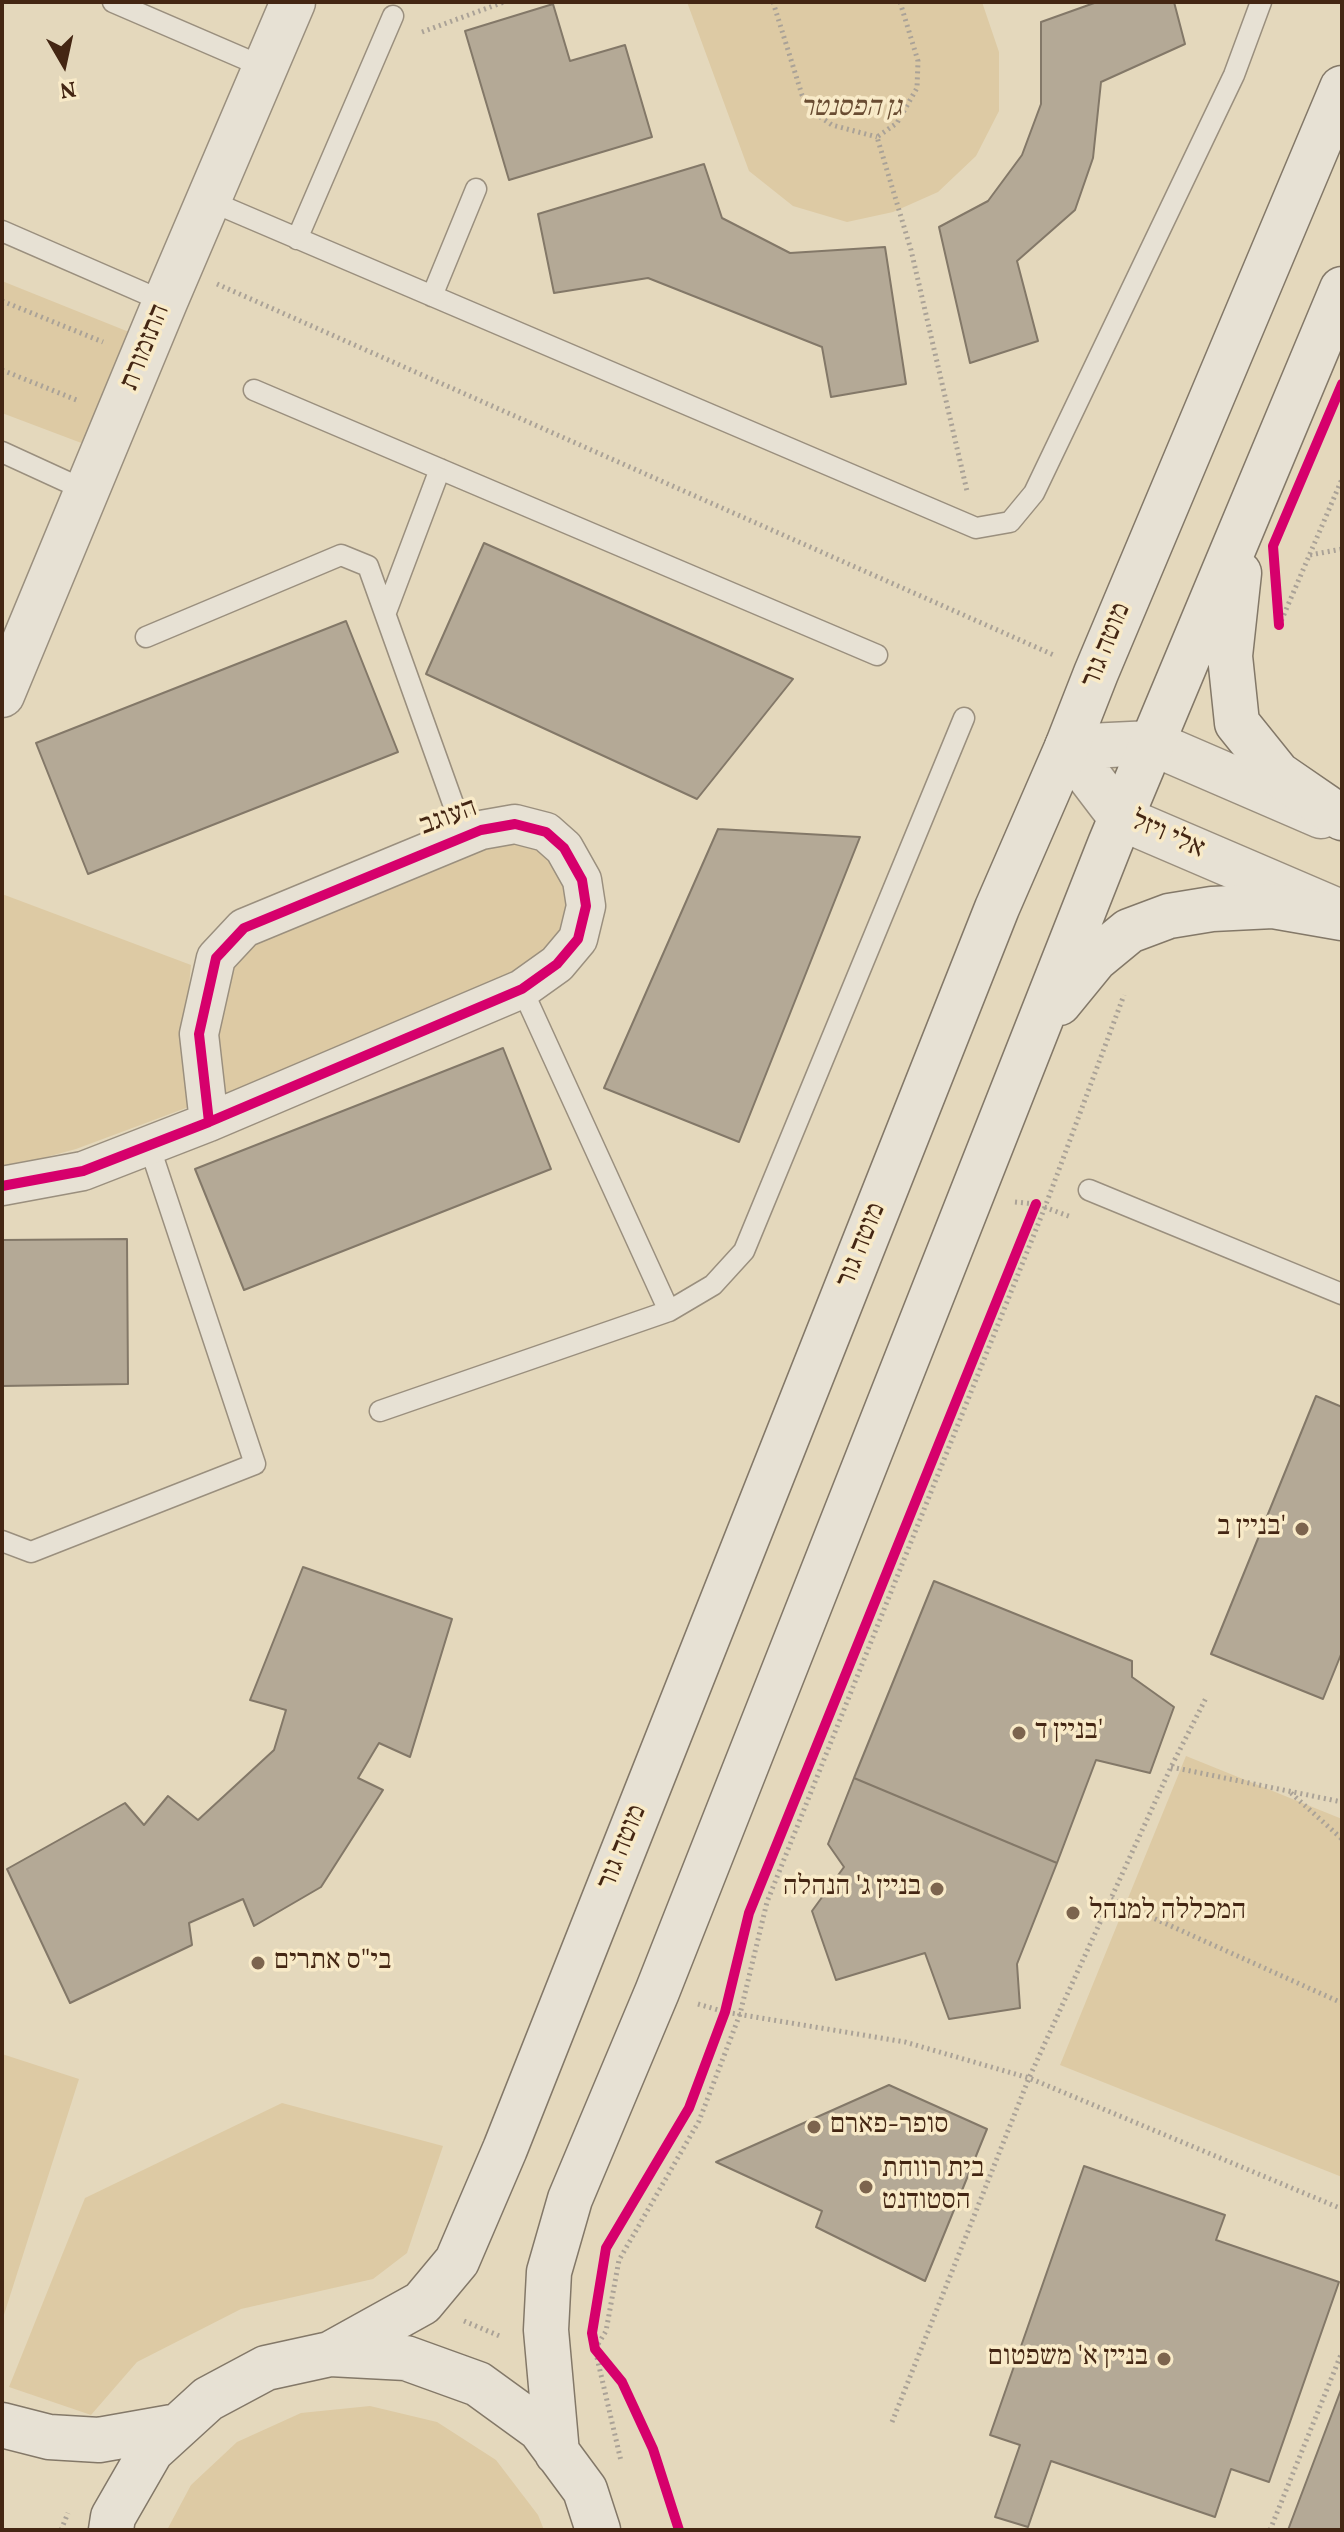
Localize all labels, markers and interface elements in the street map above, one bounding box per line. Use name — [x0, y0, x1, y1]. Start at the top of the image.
north arrow — [24, 24, 104, 104]
text: N — [58, 72, 78, 105]
park label: גן הפסנטר — [800, 93, 902, 127]
street label: התזמורת — [115, 300, 179, 396]
street label: מוטה גור — [1076, 599, 1140, 693]
street label: העוגב — [416, 793, 482, 845]
street label: אלי ויזל — [1125, 806, 1209, 868]
street label: מוטה גור — [831, 1199, 895, 1293]
place label: בניין ב' — [1217, 1512, 1286, 1546]
marker: בניין ב' — [1293, 1520, 1311, 1538]
place label: בניין ד' — [1035, 1716, 1103, 1750]
marker: בניין ד' — [1010, 1724, 1028, 1742]
street label: מוטה גור — [592, 1801, 656, 1895]
place label: בניין ג' הנהלה — [783, 1872, 921, 1906]
marker: בניין ג' הנהלה — [928, 1880, 946, 1898]
place label: המכללה למנהל — [1089, 1896, 1246, 1930]
marker: המכללה למנהל — [1064, 1904, 1082, 1922]
place label: בי"ס אתרים — [274, 1946, 391, 1980]
marker: בי"ס אתרים — [249, 1954, 267, 1972]
place label: סופר-פארם — [830, 2110, 949, 2144]
marker: סופר-פארם — [805, 2118, 823, 2136]
place label: בית רווחת הסטודנט — [882, 2154, 984, 2220]
marker: בית רווחת הסטודנט — [857, 2178, 875, 2196]
place label: בניין א' משפטום — [988, 2342, 1148, 2376]
marker: בניין א' משפטום — [1155, 2350, 1173, 2368]

